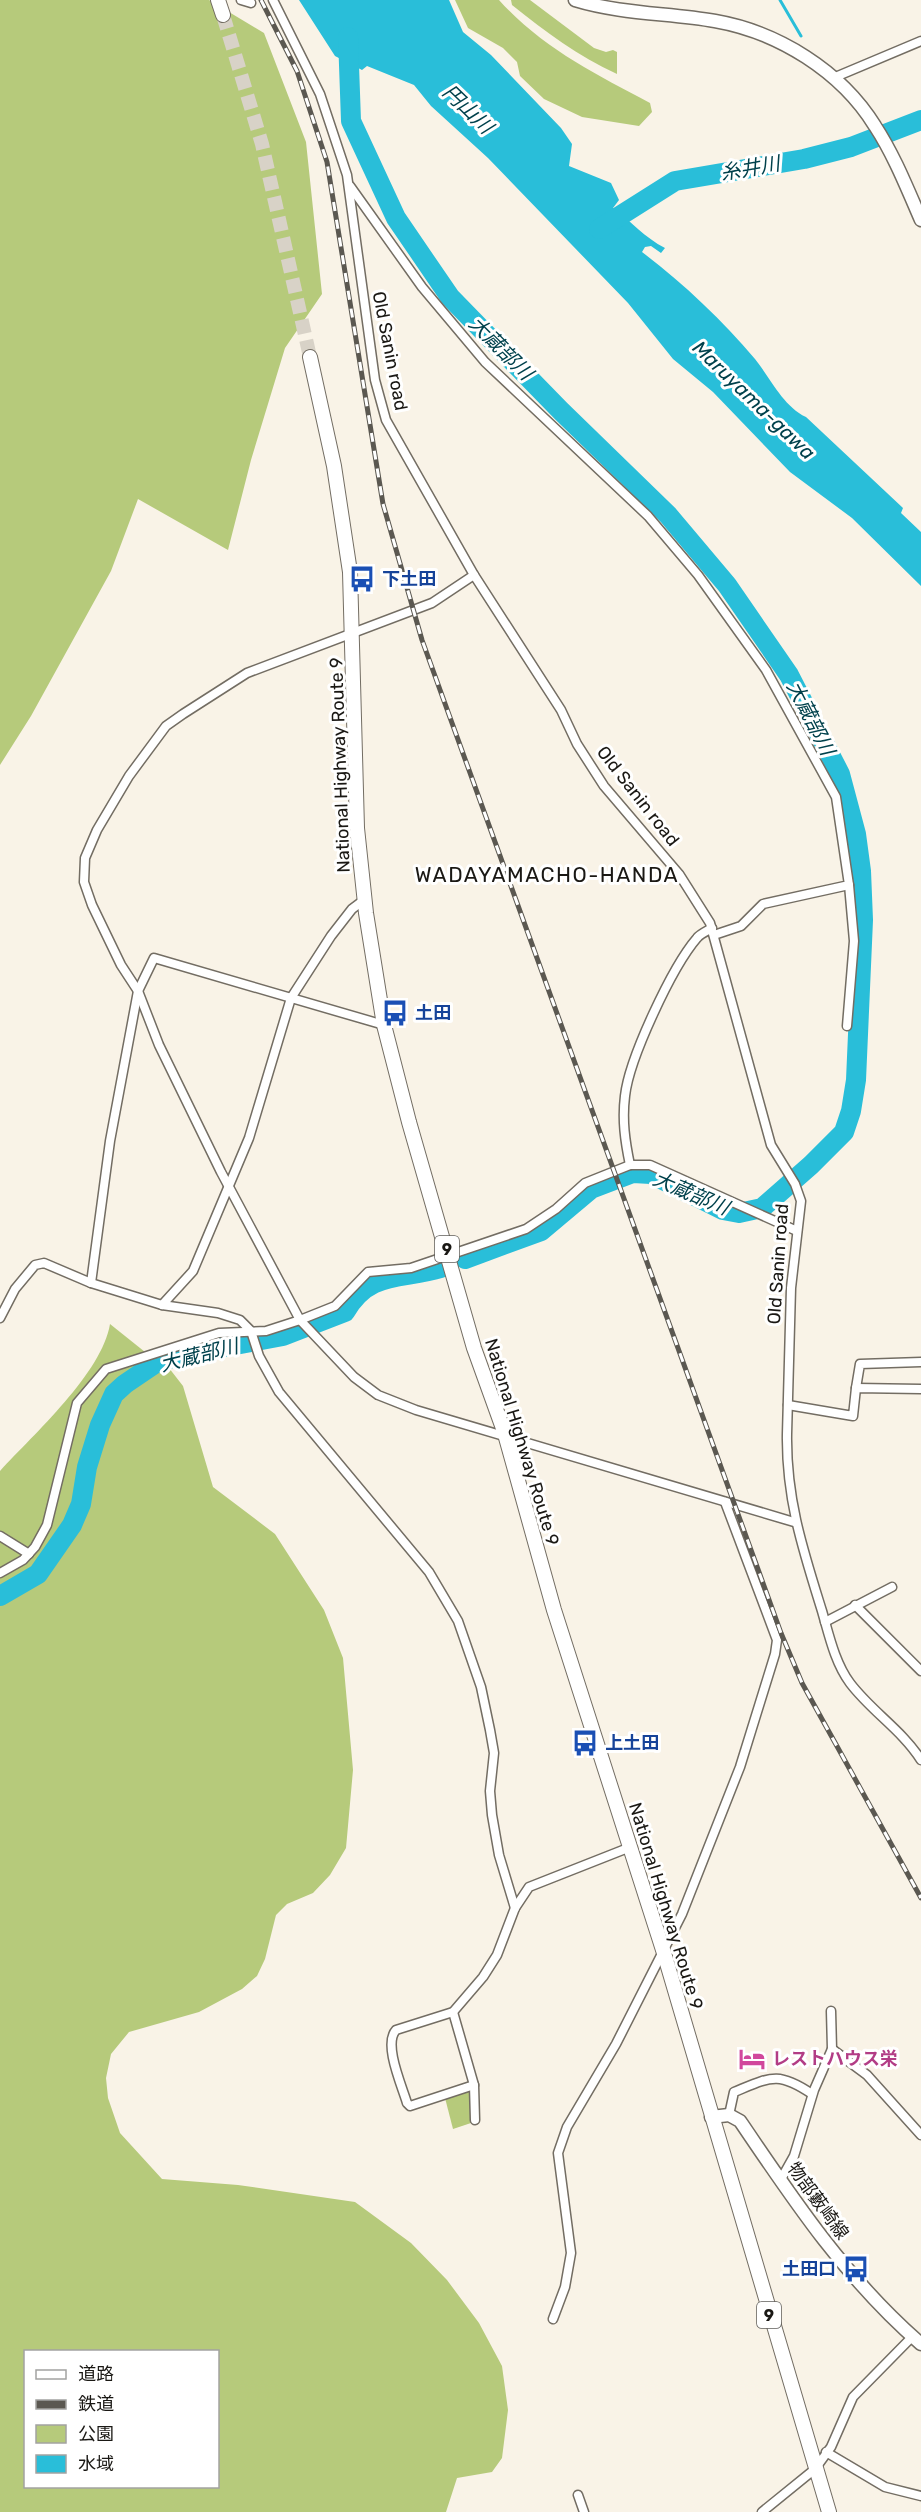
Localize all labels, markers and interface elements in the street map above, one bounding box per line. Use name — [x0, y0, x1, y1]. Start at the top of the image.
water label: 円山川 — [438, 80, 499, 140]
water label: 糸井川 — [718, 151, 784, 185]
street label: Old Sanin road — [368, 289, 412, 413]
water label: 大蔵部川 — [464, 311, 539, 386]
water label: Maruyama-gawa — [688, 336, 820, 465]
bus stop icon: 下土田 — [347, 564, 377, 594]
place label: 下土田 — [382, 568, 436, 590]
street label: National Highway Route 9 — [325, 657, 355, 873]
water label: 大蔵部川 — [782, 677, 841, 761]
street label: Old Sanin road — [592, 742, 684, 850]
district label: WADAYAMACHO-HANDA — [415, 862, 679, 887]
bus stop icon: 土田 — [380, 998, 410, 1028]
place label: 土田 — [415, 1002, 451, 1024]
water label: 大蔵部川 — [649, 1166, 734, 1220]
street label: Old Sanin road — [763, 1203, 793, 1325]
road number: 9 — [435, 1236, 459, 1262]
water label: 大蔵部川 — [157, 1333, 243, 1376]
street label: National Highway Route 9 — [480, 1336, 564, 1548]
bus stop icon: 上土田 — [570, 1728, 600, 1758]
place label: 上土田 — [605, 1732, 659, 1754]
street label: National Highway Route 9 — [624, 1800, 708, 2012]
hotel icon: レストハウス栄 — [737, 2044, 767, 2074]
place label: レストハウス栄 — [772, 2048, 898, 2070]
street label: 物部藪崎線 — [783, 2158, 853, 2244]
bus stop icon: 土田口 — [841, 2254, 871, 2284]
place label: 土田口 — [782, 2258, 836, 2280]
road number: 9 — [757, 2302, 781, 2328]
legend — [24, 2350, 219, 2488]
text: 道路 — [78, 2363, 114, 2385]
text: 鉄道 — [78, 2393, 114, 2415]
text: 公園 — [78, 2423, 114, 2445]
text: 水域 — [78, 2453, 114, 2475]

